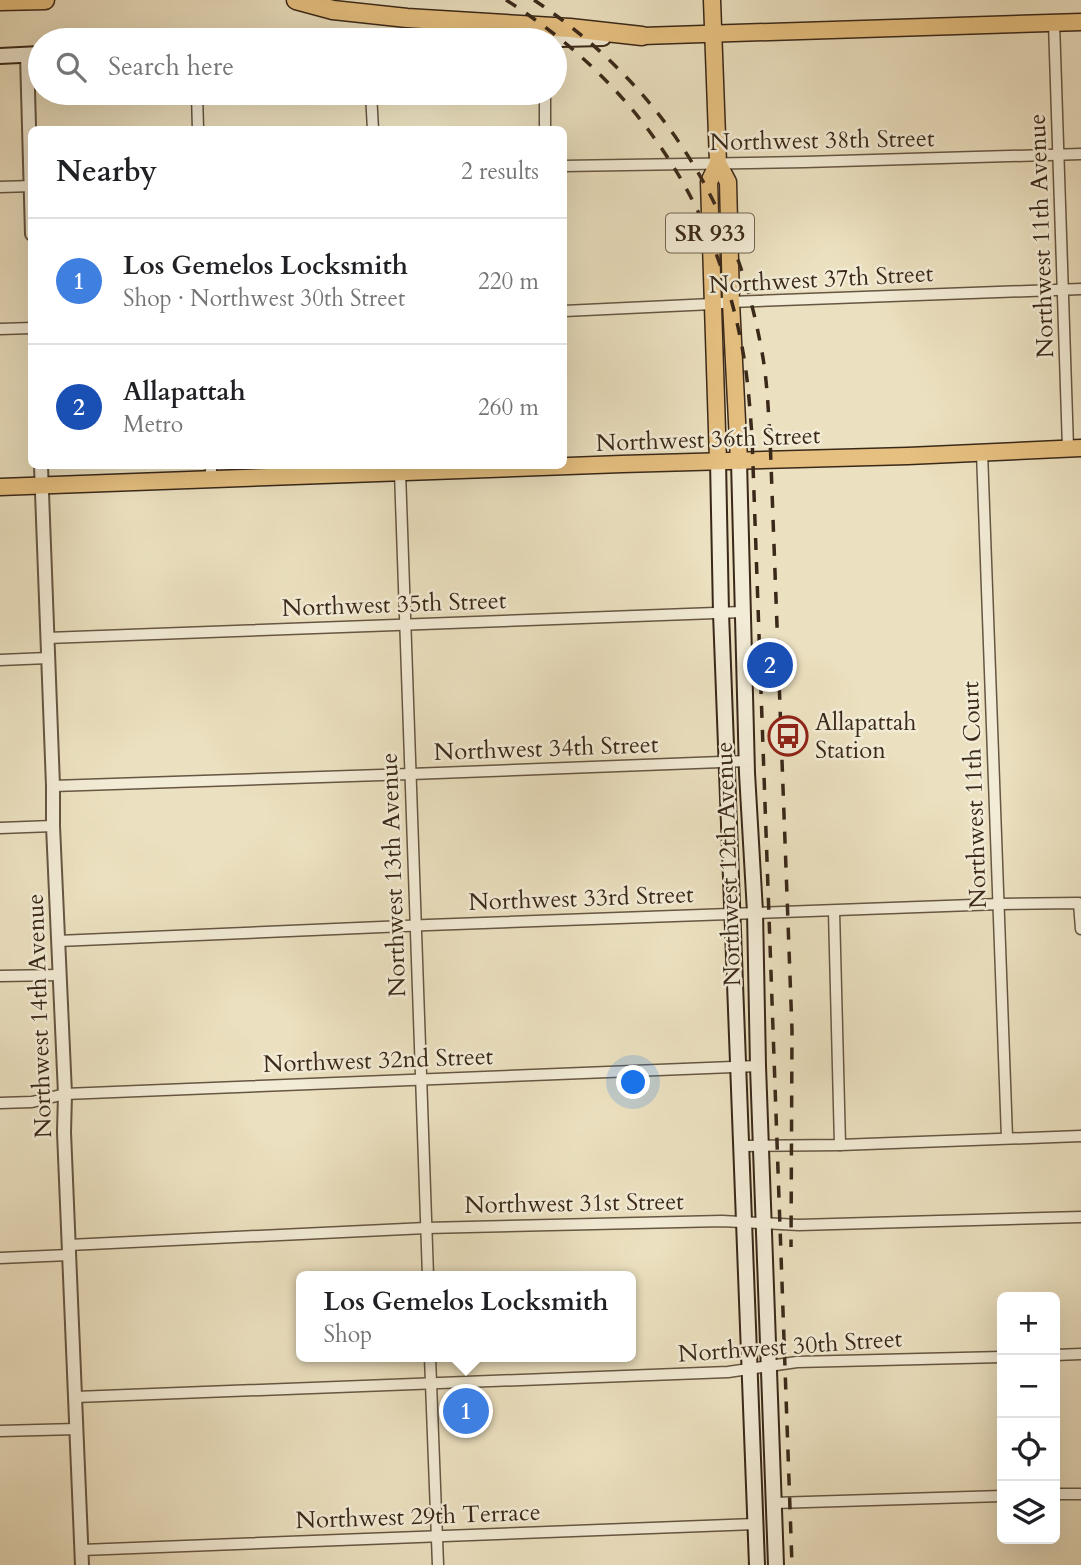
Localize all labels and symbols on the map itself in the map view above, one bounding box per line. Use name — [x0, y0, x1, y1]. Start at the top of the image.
street label: Northwest 11th Avenue — [1021, 113, 1062, 359]
street label: Northwest 38th Street — [709, 122, 935, 159]
road number: SR 933 — [666, 214, 754, 252]
street label: Northwest 37th Street — [708, 257, 934, 302]
street label: Northwest 36th Street — [595, 419, 821, 460]
street label: Northwest 35th Street — [281, 584, 507, 625]
pin: 2 — [747, 639, 793, 691]
street label: Northwest 11th Court — [954, 680, 995, 909]
place label: Allapattah Station — [815, 706, 917, 767]
bus stop icon: Allapattah Station — [767, 715, 809, 757]
street label: Northwest 34th Street — [433, 728, 659, 769]
street label: Northwest 12th Avenue — [708, 741, 749, 987]
street label: Northwest 13th Avenue — [373, 752, 414, 998]
street label: Northwest 33rd Street — [468, 878, 695, 919]
street label: Northwest 14th Avenue — [19, 893, 60, 1139]
street label: Northwest 32nd Street — [262, 1040, 494, 1081]
your location — [616, 1065, 650, 1099]
street label: Northwest 31st Street — [464, 1185, 684, 1222]
street label: Northwest 30th Street — [677, 1322, 904, 1371]
pin: 1 — [443, 1385, 489, 1437]
street label: Northwest 29th Terrace — [295, 1496, 541, 1537]

